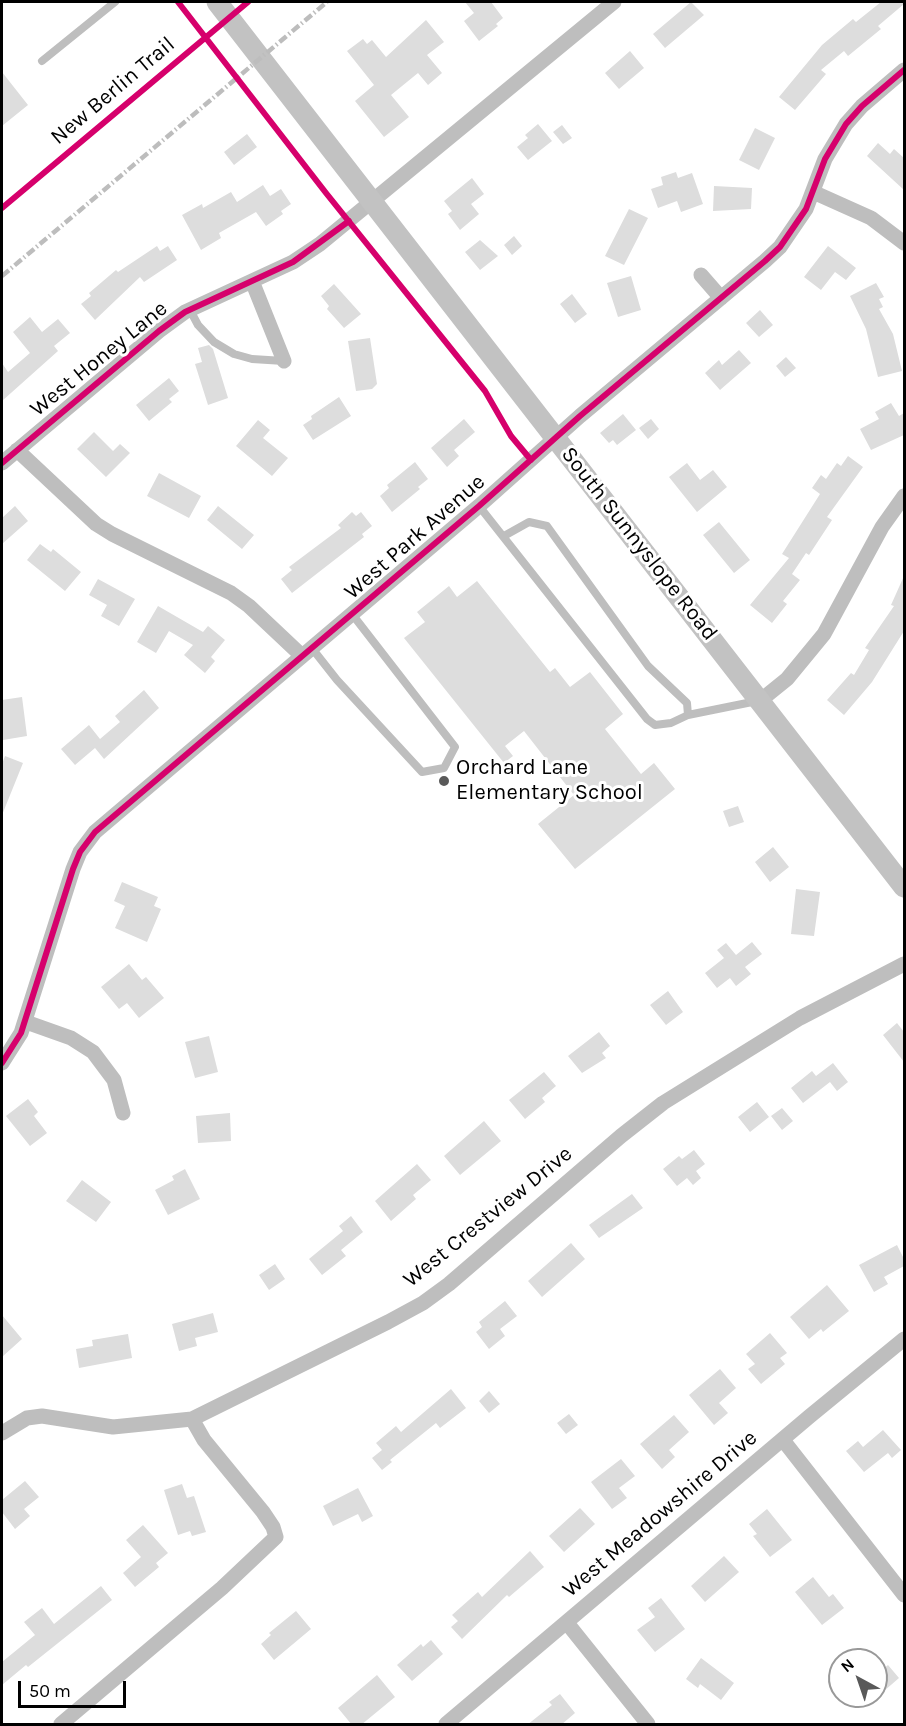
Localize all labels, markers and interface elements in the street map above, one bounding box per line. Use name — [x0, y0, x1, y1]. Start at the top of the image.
street label: New Berlin Trail — [46, 31, 180, 151]
street label: West Honey Lane — [25, 296, 173, 422]
street label: South Sunnyslope Road — [555, 442, 723, 646]
street label: West Park Avenue — [339, 469, 491, 605]
place label: Orchard Lane Elementary School — [456, 755, 643, 806]
marker: Orchard Lane Elementary School — [437, 774, 451, 788]
street label: West Crestview Drive — [398, 1141, 578, 1293]
street label: West Meadowshire Drive — [557, 1425, 763, 1603]
north arrow — [828, 1648, 888, 1708]
text: N — [837, 1654, 858, 1676]
scale bar — [21, 1669, 129, 1707]
text: 50 m — [29, 1680, 71, 1702]

